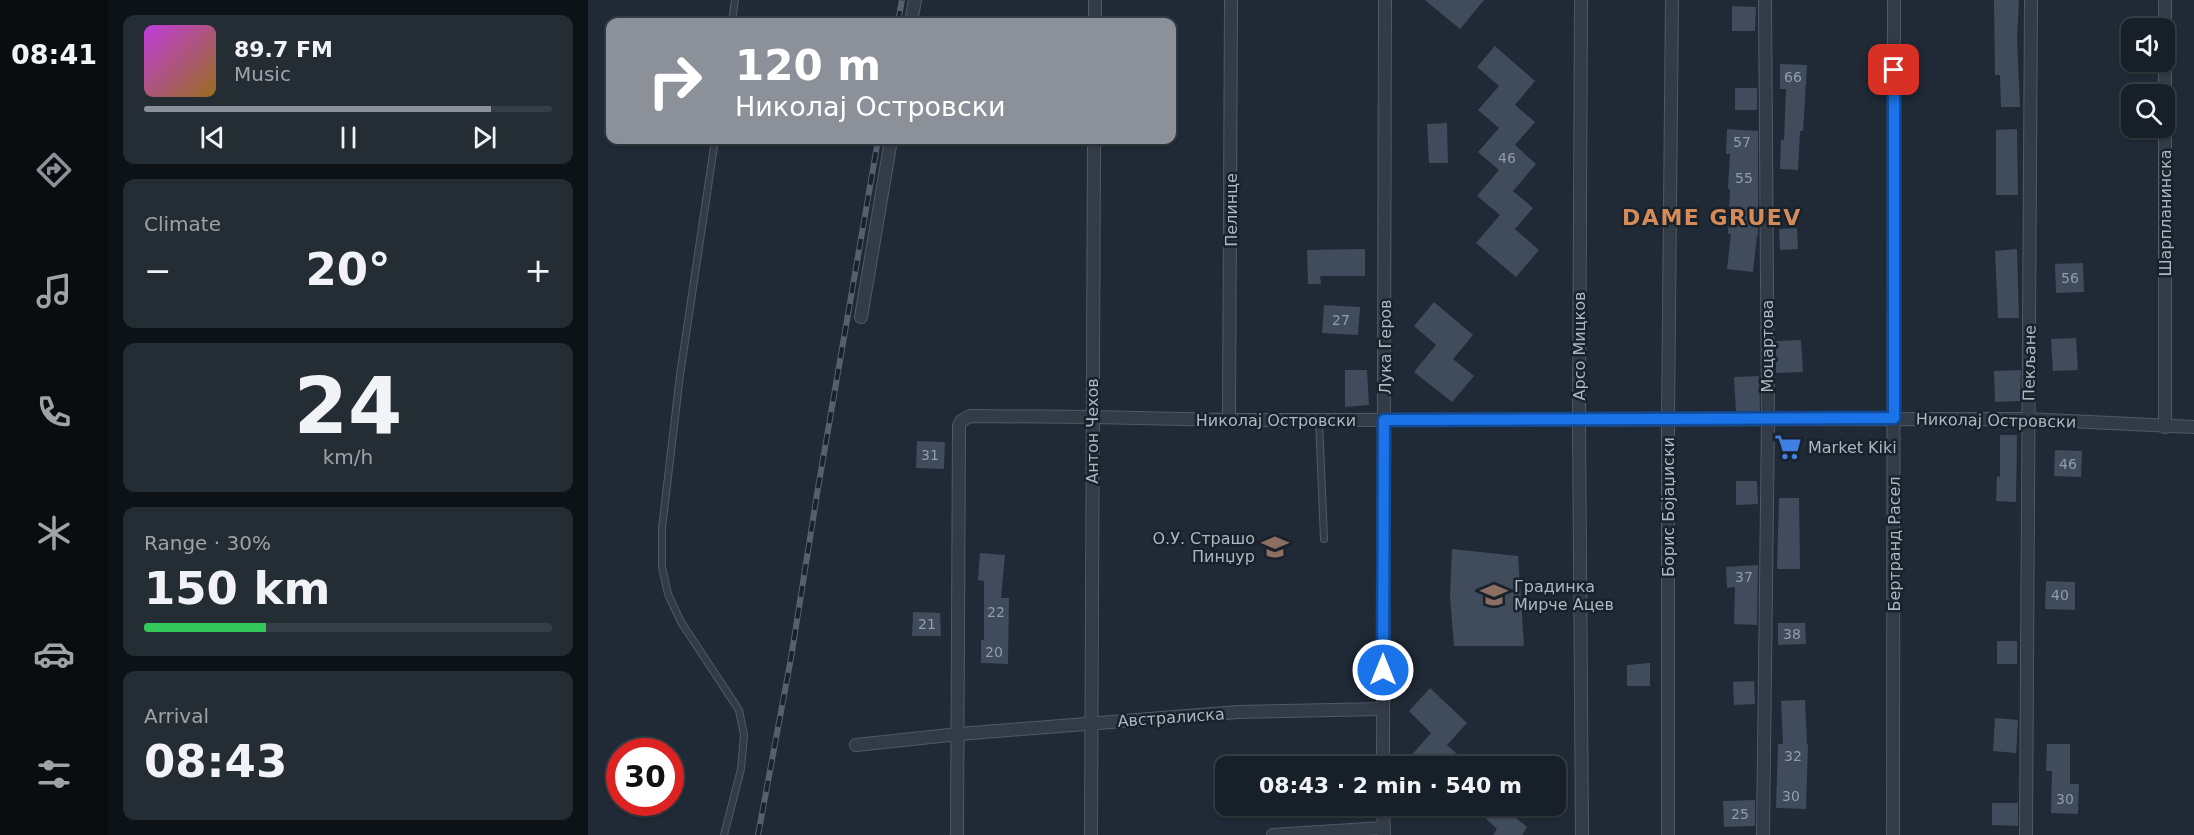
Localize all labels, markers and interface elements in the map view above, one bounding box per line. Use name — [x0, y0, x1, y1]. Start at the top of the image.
map controls — [2121, 18, 2175, 138]
button: sound — [2121, 18, 2175, 72]
text: 89.7 FM — [234, 37, 333, 62]
text: 08:41 — [11, 39, 97, 70]
text: 120 m — [735, 41, 881, 90]
icon: right — [636, 42, 714, 120]
pin — [1868, 44, 1919, 95]
icon: arrive — [1877, 53, 1910, 86]
text: Music — [234, 62, 291, 86]
house number: 66 — [1784, 69, 1802, 85]
button: search — [2121, 84, 2175, 138]
text: Николај Островски — [735, 91, 1006, 122]
icon: previous — [196, 121, 229, 154]
icon: pause — [332, 121, 365, 154]
icon: next — [468, 121, 501, 154]
house number: 57 — [1733, 134, 1751, 150]
icon: directions — [33, 149, 75, 191]
street label: Шарпланинска — [2156, 149, 2175, 277]
house number: 46 — [1498, 150, 1516, 166]
house number: 55 — [1735, 170, 1753, 186]
street label: Пелинце — [1222, 173, 1241, 247]
district label: DAME GRUEV — [1622, 205, 1802, 230]
text: Climate — [144, 212, 221, 236]
text: 20° — [305, 243, 391, 296]
text: − — [144, 251, 172, 290]
text: + — [524, 251, 552, 290]
icon: music — [33, 270, 75, 312]
house number: 56 — [2061, 270, 2079, 286]
street label: Арсо Мицков — [1570, 292, 1589, 400]
street label: Лука Геров — [1376, 299, 1395, 395]
street label: Моцартова — [1758, 300, 1777, 392]
house number: 27 — [1332, 312, 1350, 328]
street label: Пекљане — [2019, 325, 2040, 401]
text: 24 — [294, 361, 402, 451]
street label: Антон Чехов — [1083, 378, 1102, 484]
icon: phone — [33, 391, 75, 433]
street label: Николај Островски — [1916, 410, 2076, 431]
street label: Николај Островски — [1196, 411, 1356, 430]
supermarket icon: Market Kiki — [1773, 432, 1803, 462]
street label: Борис Бојаџиски — [1659, 437, 1678, 577]
place label: Market Kiki — [1808, 438, 1897, 457]
text: km/h — [323, 445, 373, 469]
house number: 31 — [921, 447, 939, 463]
house number: 46 — [2059, 456, 2077, 472]
street label: Бертранд Расел — [1885, 476, 1904, 612]
icon: climate — [33, 512, 75, 554]
place label: О.У. Страшо Пинџур — [1153, 529, 1255, 566]
text: Range · 30% — [144, 531, 271, 555]
school or university icon: О.У. Страшо Пинџур — [1260, 532, 1290, 562]
text: 150 km — [144, 562, 330, 615]
house number: 37 — [1735, 569, 1753, 585]
place label: Градинка Мирче Ацев — [1514, 577, 1614, 614]
school or university icon: Градинка Мирче Ацев — [1479, 580, 1509, 610]
house number: 40 — [2051, 587, 2069, 603]
house number: 22 — [987, 604, 1005, 620]
house number: 21 — [918, 616, 936, 632]
house number: 38 — [1783, 626, 1801, 642]
icon: car — [33, 633, 75, 675]
position arrow — [1351, 638, 1415, 702]
house number: 20 — [985, 644, 1003, 660]
text: Arrival — [144, 704, 209, 728]
street label: Австралиска — [1117, 704, 1225, 731]
text: 08:43 — [144, 735, 287, 788]
speed limit sign: 30 — [606, 738, 684, 816]
house number: 32 — [1784, 748, 1802, 764]
icon: filters — [33, 753, 75, 795]
text: 08:43 · 2 min · 540 m — [1259, 773, 1522, 798]
house number: 30 — [1782, 788, 1800, 804]
house number: 30 — [2056, 791, 2074, 807]
house number: 25 — [1731, 806, 1749, 822]

